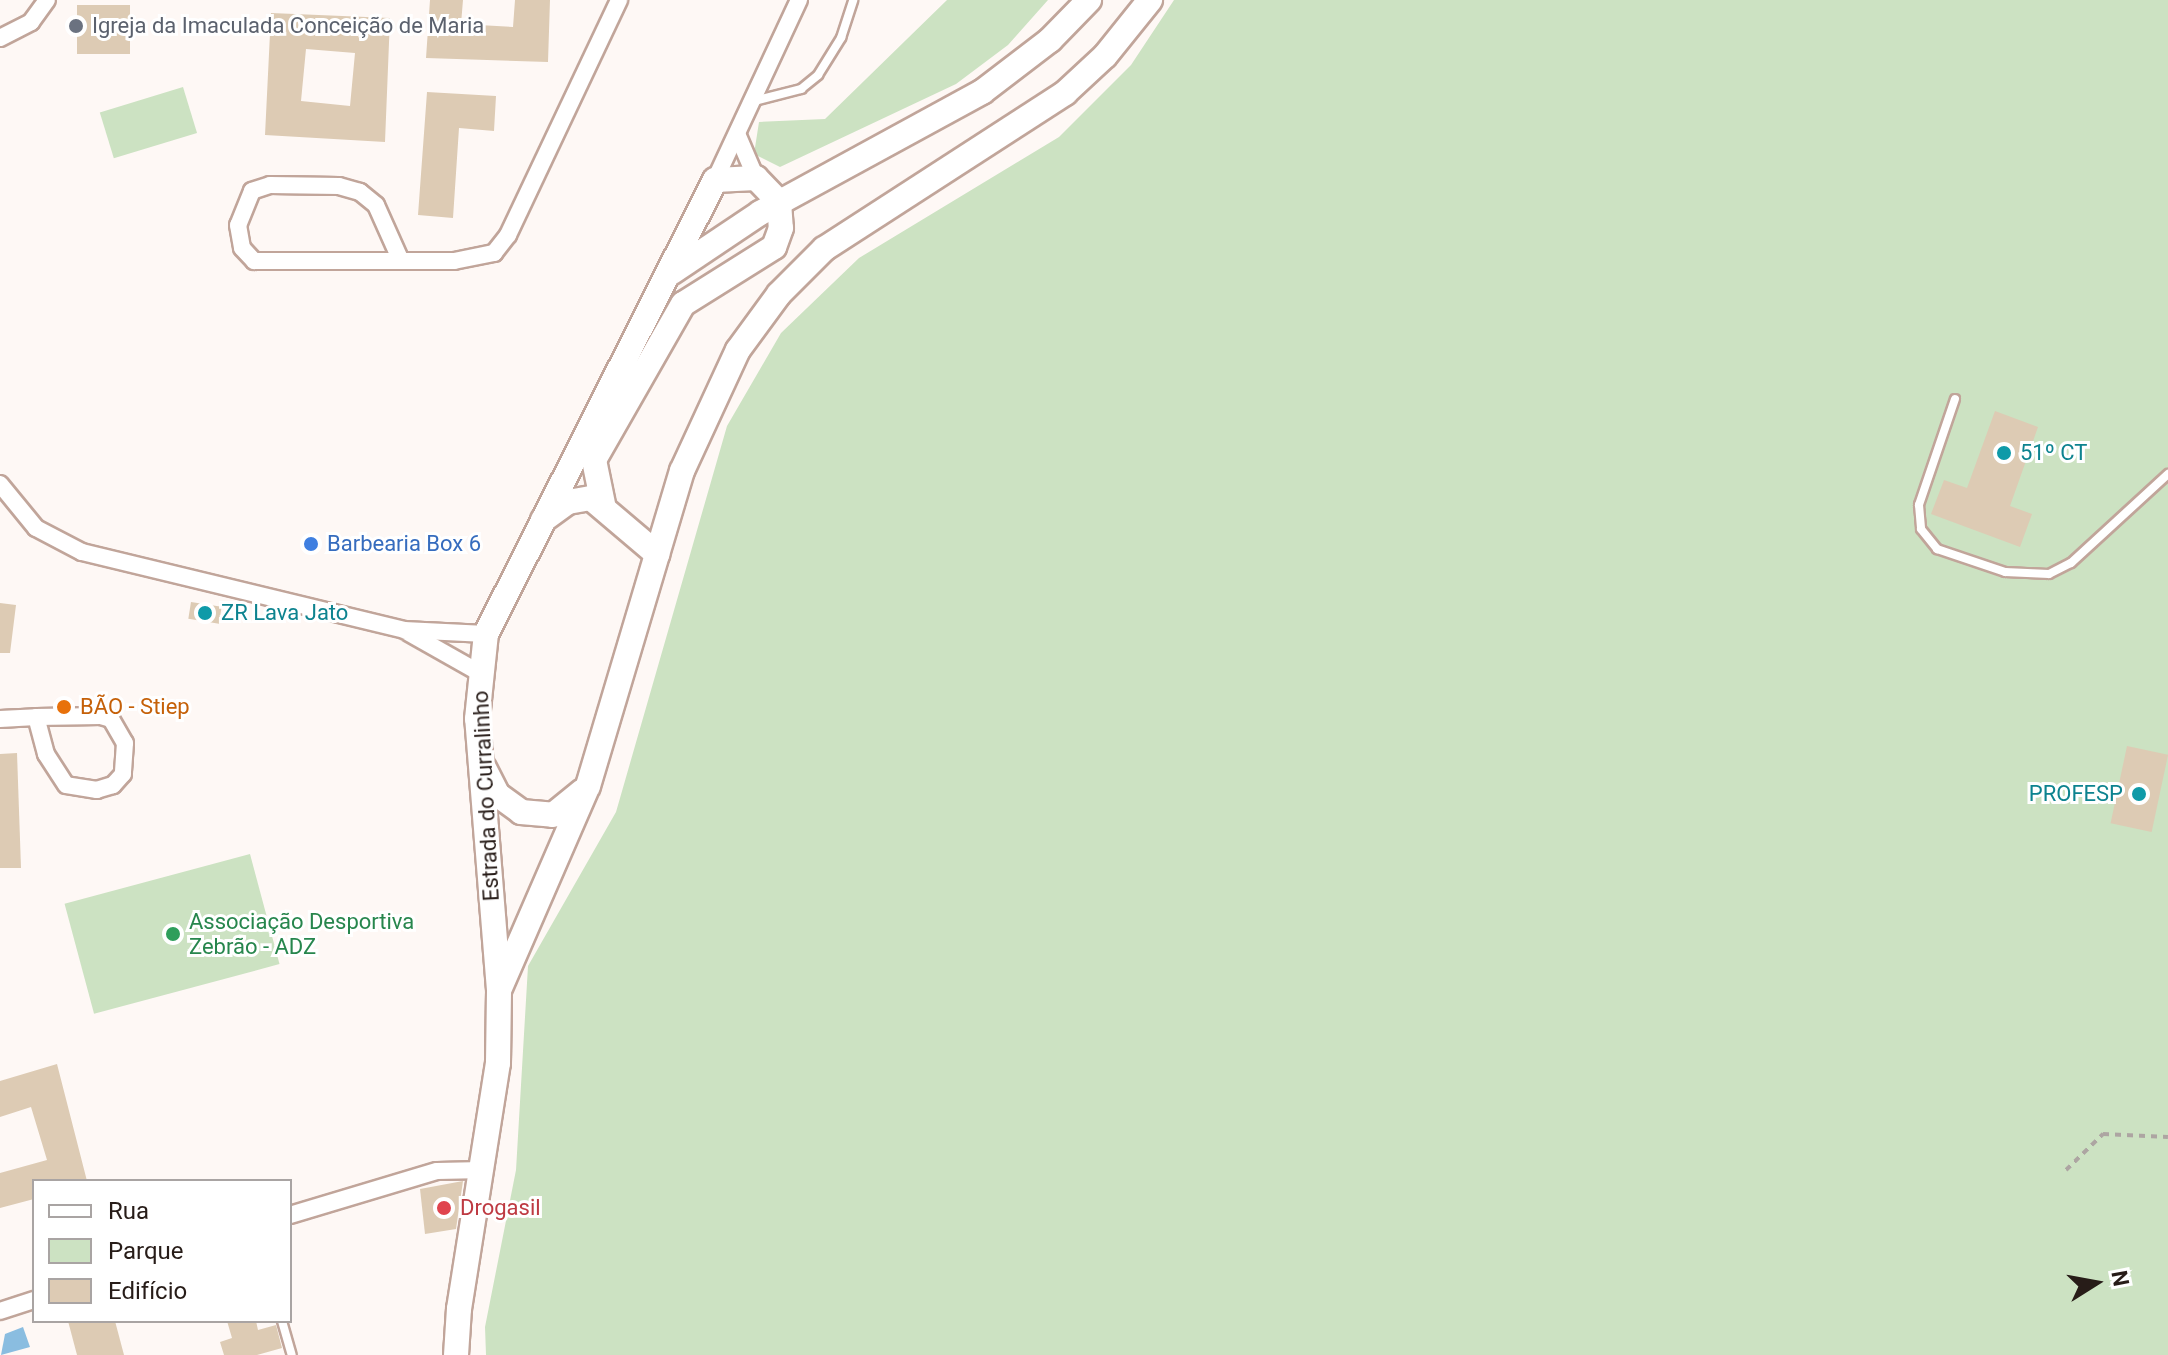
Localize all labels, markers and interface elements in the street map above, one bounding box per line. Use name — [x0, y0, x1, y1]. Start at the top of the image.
place label: Igreja da Imaculada Conceição de Maria — [92, 13, 484, 39]
marker: Igreja da Imaculada Conceição de Maria — [67, 17, 85, 35]
place label: 51º CT — [2020, 440, 2087, 466]
marker: 51º CT — [1995, 444, 2013, 462]
place label: Barbearia Box 6 — [327, 531, 481, 557]
marker: Barbearia Box 6 — [302, 535, 320, 553]
place label: ZR Lava Jato — [221, 600, 348, 626]
marker: ZR Lava Jato — [196, 604, 214, 622]
street label: Estrada do Curralinho — [467, 690, 505, 902]
place label: BÃO - Stiep — [80, 694, 190, 720]
marker: BÃO - Stiep — [55, 698, 73, 716]
place label: PROFESP — [2029, 781, 2123, 807]
marker: PROFESP — [2130, 785, 2148, 803]
place label: Associação Desportiva Zebrão - ADZ — [189, 908, 414, 960]
marker: Associação Desportiva Zebrão - ADZ — [164, 925, 182, 943]
legend — [32, 1179, 292, 1323]
place label: Drogasil — [460, 1195, 541, 1221]
text: Rua — [108, 1197, 149, 1225]
marker: Drogasil — [435, 1199, 453, 1217]
text: Parque — [108, 1237, 184, 1265]
north arrow — [2056, 1243, 2136, 1323]
text: N — [2106, 1268, 2134, 1288]
text: Edifício — [108, 1277, 187, 1305]

